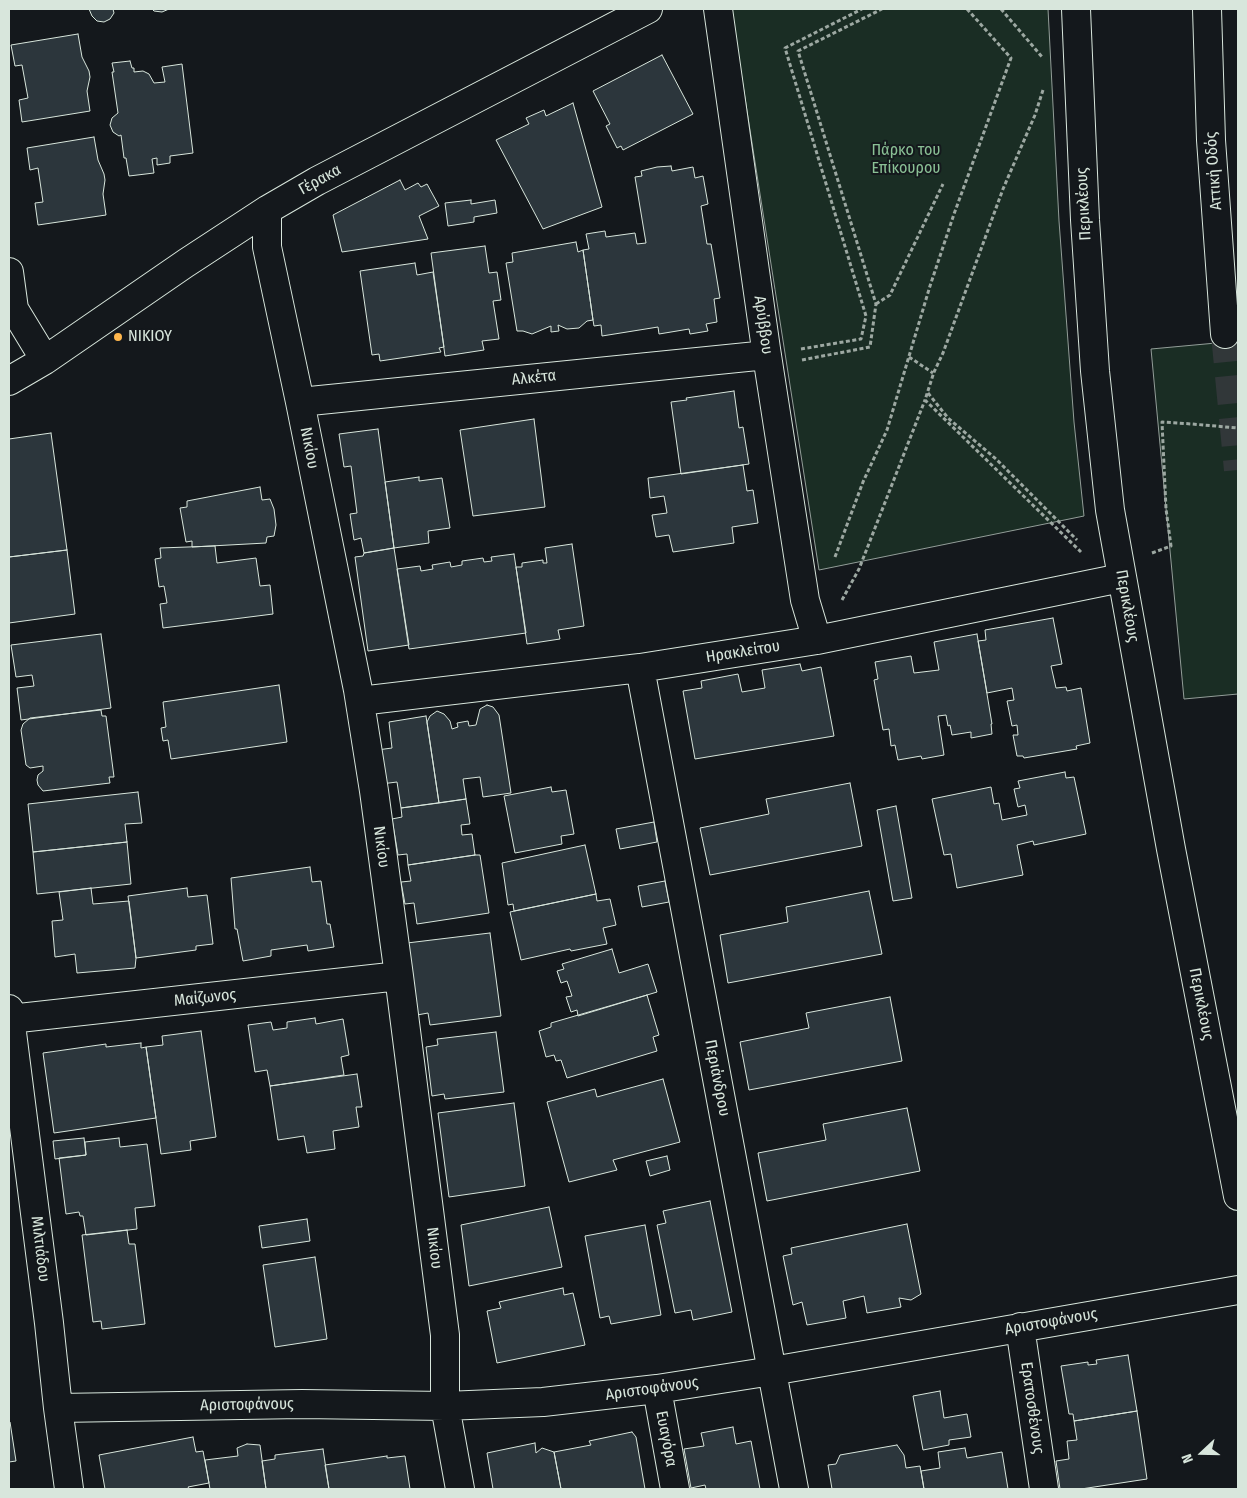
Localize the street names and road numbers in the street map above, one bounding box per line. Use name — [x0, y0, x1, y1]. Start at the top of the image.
street label: Αττική Οδός — [1202, 131, 1226, 211]
street label: Γέρακα — [295, 161, 345, 199]
street label: Περικλέους — [1072, 167, 1096, 241]
street label: Αρύββου — [749, 294, 777, 356]
street label: Αλκέτα — [511, 366, 557, 390]
street label: Νικίου — [296, 426, 322, 470]
street label: Περικλέους — [1111, 568, 1143, 644]
street label: Ηρακλείτου — [704, 637, 782, 667]
street label: Νικίου — [369, 825, 393, 869]
street label: Περικλέους — [1185, 966, 1217, 1042]
street label: Μαίζωνος — [173, 985, 237, 1011]
street label: Περιάνδρου — [700, 1038, 734, 1118]
street label: Μιλτιάδου — [26, 1215, 54, 1283]
street label: Νικίου — [422, 1226, 446, 1270]
street label: Αριστοφάνους — [1003, 1304, 1099, 1340]
street label: Ερατοσθένους — [1016, 1361, 1048, 1455]
street label: Αριστοφάνους — [604, 1373, 700, 1405]
street label: Αριστοφάνους — [200, 1395, 294, 1415]
street label: Ευαγόρα — [651, 1409, 681, 1469]

